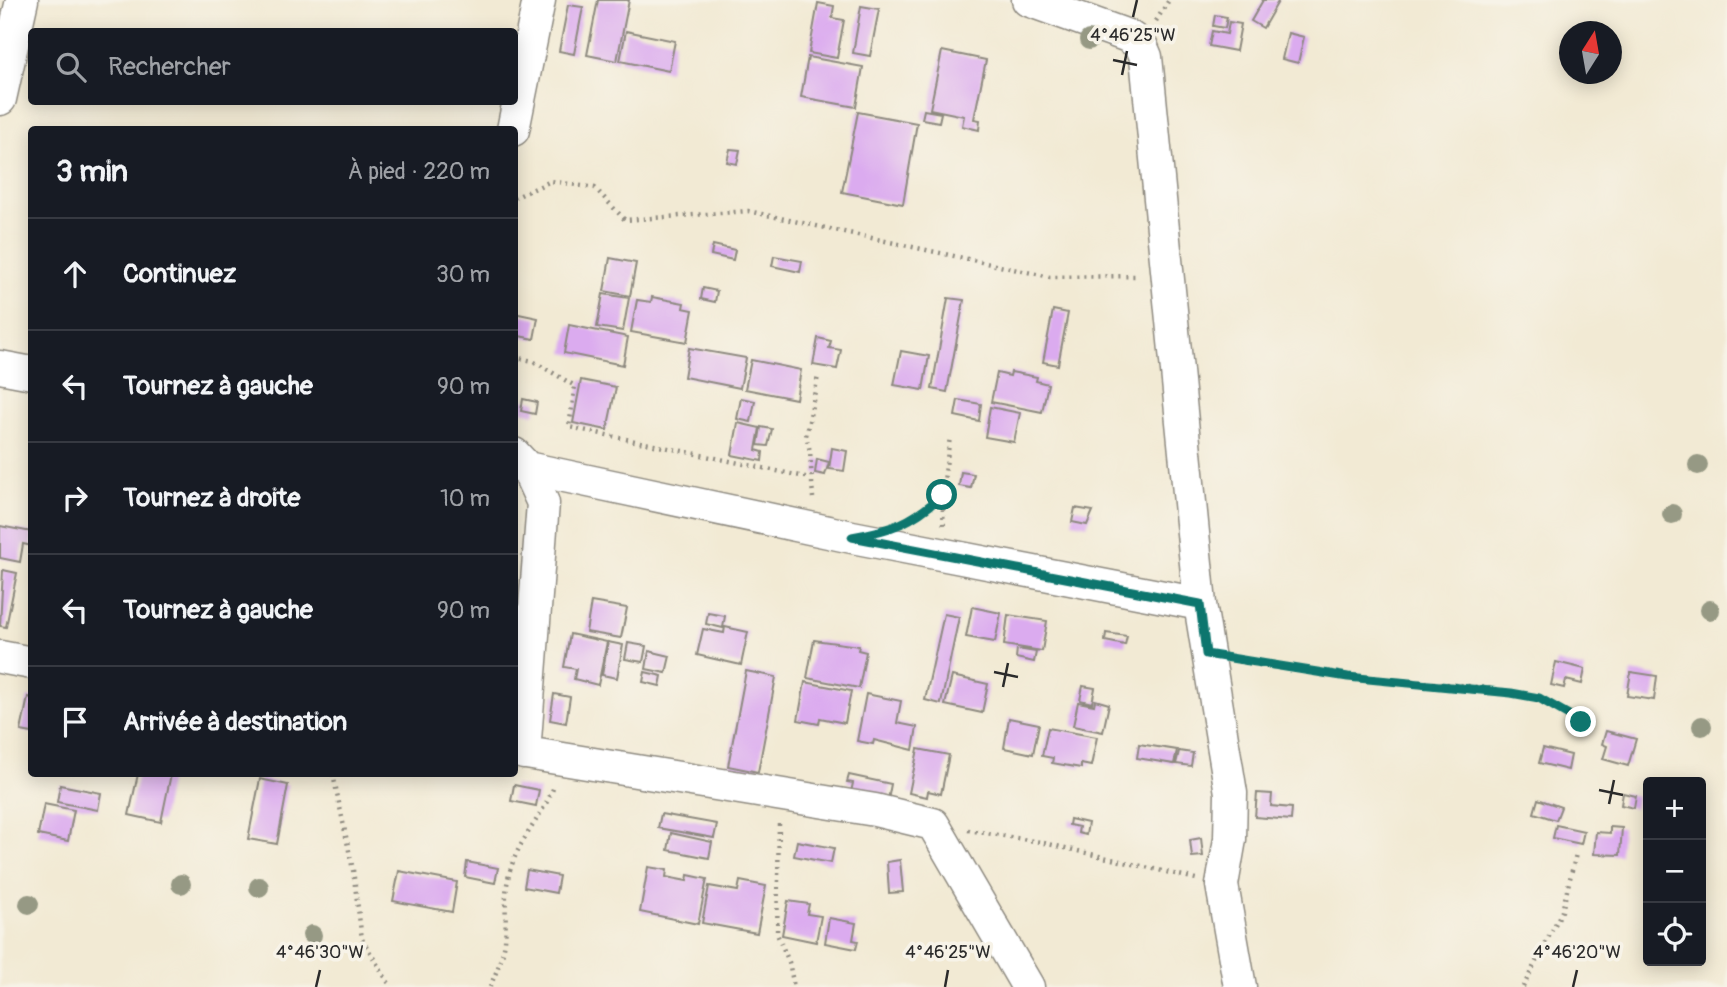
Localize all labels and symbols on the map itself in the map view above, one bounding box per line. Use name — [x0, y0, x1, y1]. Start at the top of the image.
north arrow — [1559, 21, 1622, 84]
text: 4°46'25"W — [1090, 24, 1176, 47]
route start — [926, 479, 957, 510]
route end — [1565, 706, 1596, 737]
text: 4°46'30"W — [276, 941, 364, 964]
text: 4°46'25"W — [905, 941, 991, 964]
text: 4°46'20"W — [1533, 941, 1621, 964]

